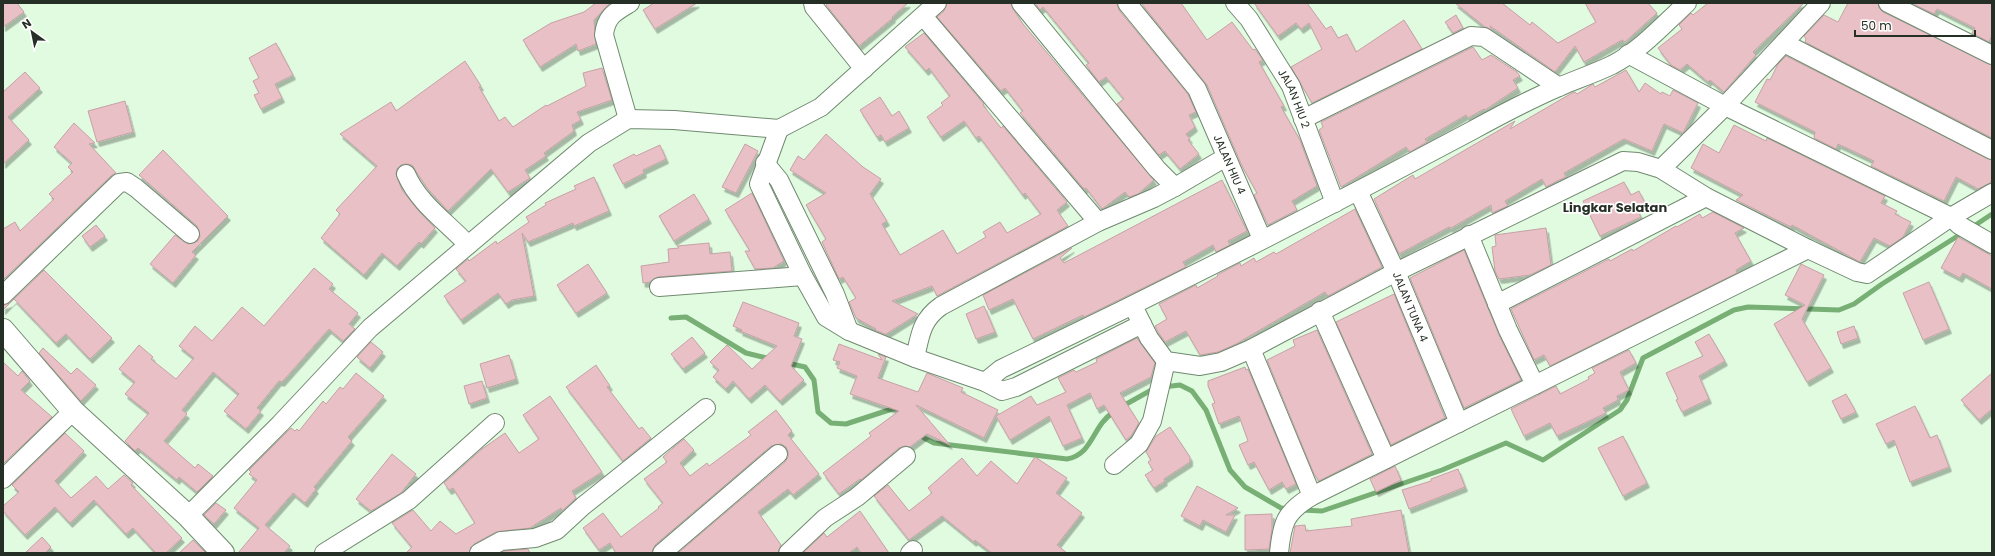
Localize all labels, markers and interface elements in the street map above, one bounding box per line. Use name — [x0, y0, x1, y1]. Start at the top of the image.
north arrow — [12, 12, 52, 52]
scale bar — [1855, 12, 1975, 38]
text: N — [19, 15, 34, 33]
text: 50 m — [1861, 17, 1892, 34]
street label: JALAN HIU 2 — [1274, 66, 1314, 130]
street label: JALAN HIU 4 — [1210, 132, 1250, 197]
district label: Lingkar Selatan — [1563, 198, 1667, 217]
street label: JALAN TUNA 4 — [1389, 269, 1432, 344]

